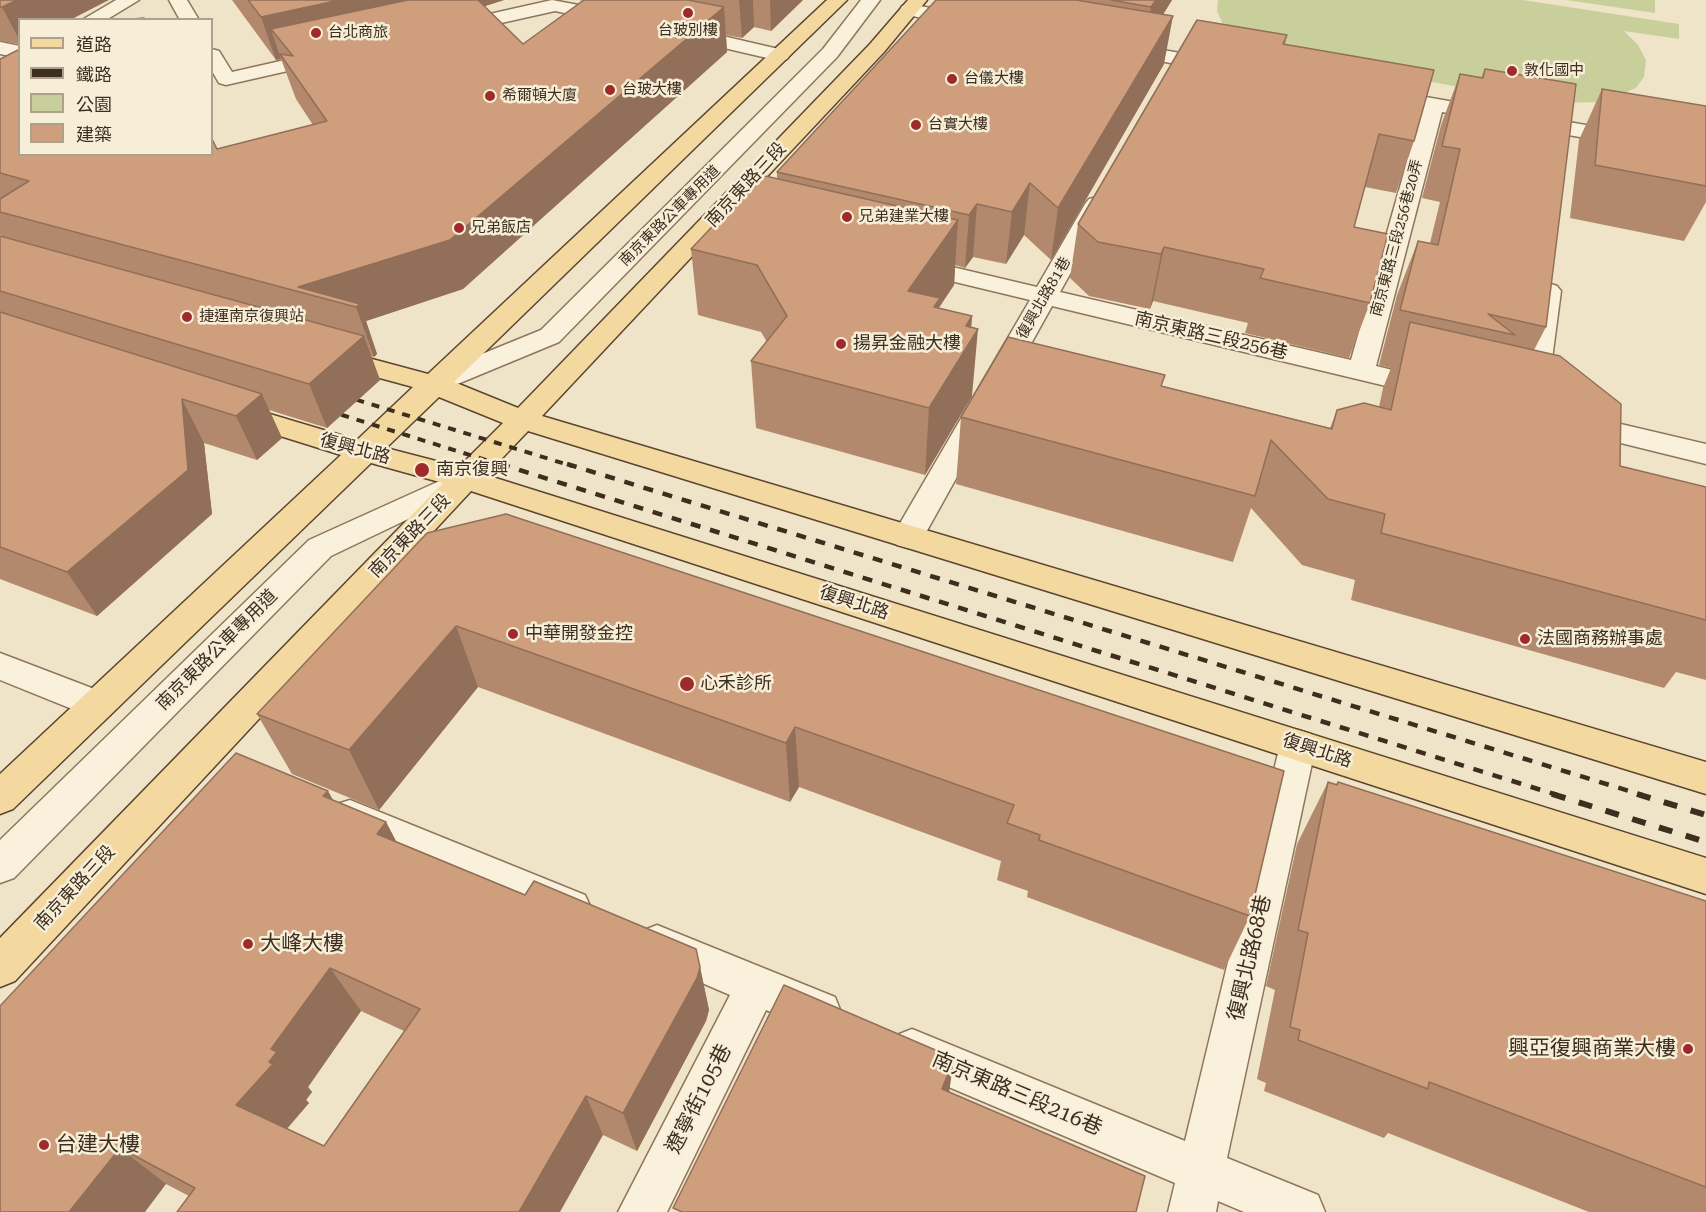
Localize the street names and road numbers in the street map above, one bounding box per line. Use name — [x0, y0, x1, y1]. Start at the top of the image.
street label: 南京東路三段 — [701, 138, 791, 232]
street label: 南京東路三段256巷20弄 — [1367, 157, 1427, 319]
street label: 南京東路公車專用道 — [616, 162, 724, 270]
street label: 復興北路81巷 — [1013, 254, 1075, 342]
street label: 南京東路三段256巷 — [1132, 308, 1290, 364]
street label: 復興北路 — [317, 429, 393, 469]
street label: 南京東路三段 — [365, 490, 455, 582]
street label: 復興北路 — [816, 582, 892, 624]
street label: 南京東路公車專用道 — [152, 585, 282, 715]
street label: 復興北路 — [1279, 730, 1355, 772]
street label: 南京東路三段 — [30, 841, 120, 935]
street label: 復興北路68巷 — [1223, 893, 1277, 1023]
street label: 遼寧街105巷 — [661, 1040, 737, 1158]
street label: 南京東路三段216巷 — [928, 1047, 1106, 1141]

